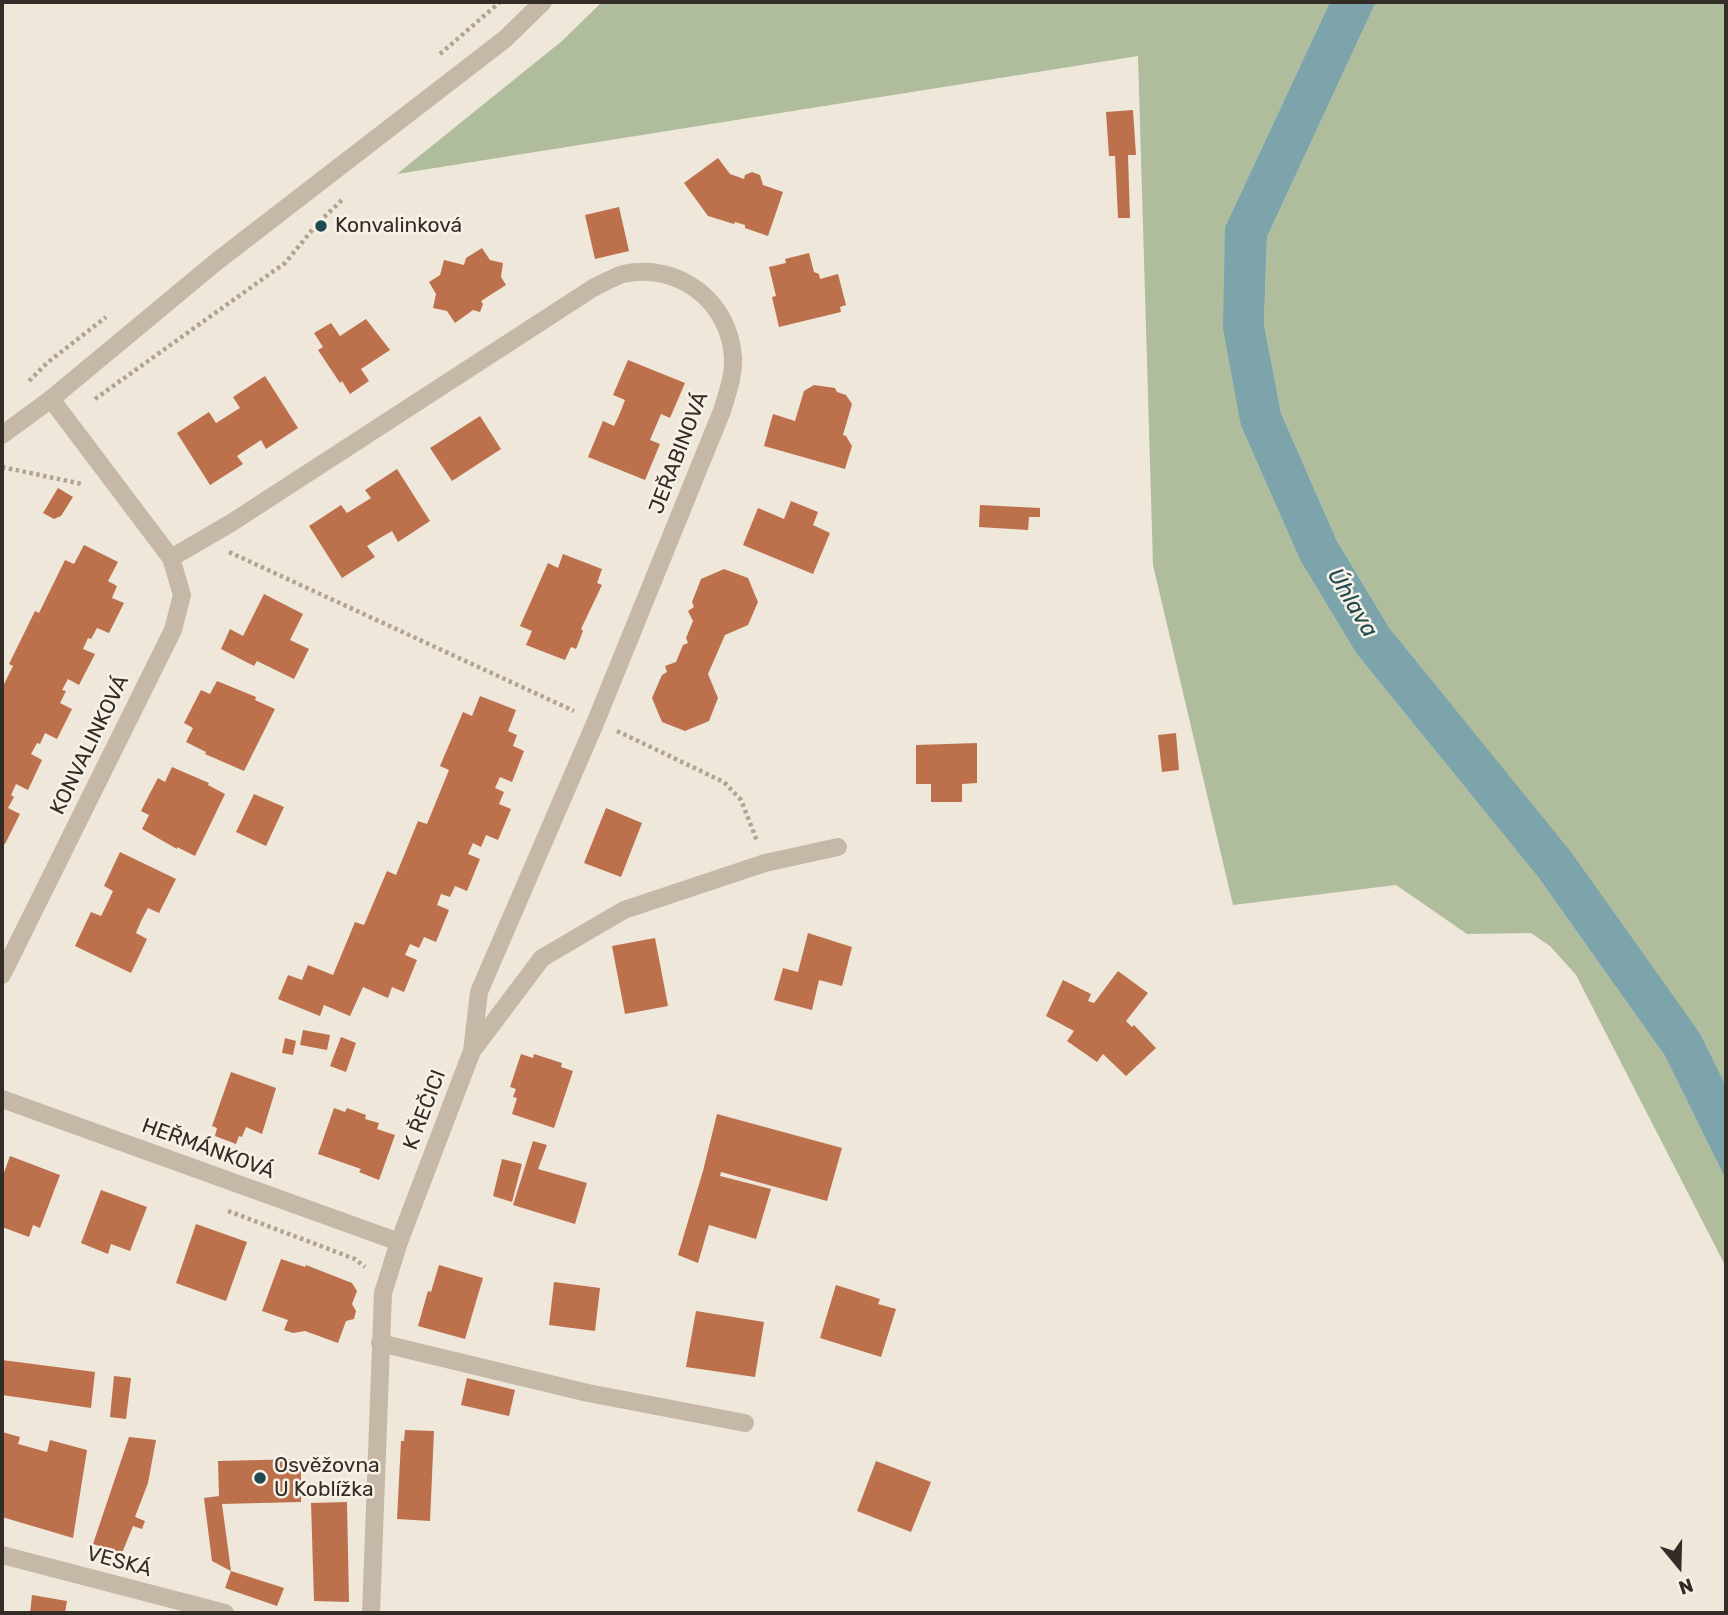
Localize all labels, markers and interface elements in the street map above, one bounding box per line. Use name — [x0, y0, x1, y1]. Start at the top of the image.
place label: Konvalinková — [335, 213, 462, 239]
marker: Konvalinková — [313, 218, 329, 234]
street label: JEŘABINOVÁ — [644, 388, 714, 518]
water label: Úhlava — [1321, 564, 1383, 642]
street label: KONVALINKOVÁ — [45, 671, 135, 819]
street label: K ŘEČICI — [398, 1066, 452, 1154]
street label: HEŘMÁNKOVÁ — [138, 1113, 278, 1185]
place label: Osvěžovna U Koblížka — [274, 1453, 380, 1503]
marker: Osvěžovna U Koblížka — [252, 1470, 268, 1486]
north arrow — [1644, 1531, 1714, 1601]
street label: VESKÁ — [84, 1541, 154, 1583]
text: N — [1676, 1573, 1696, 1599]

